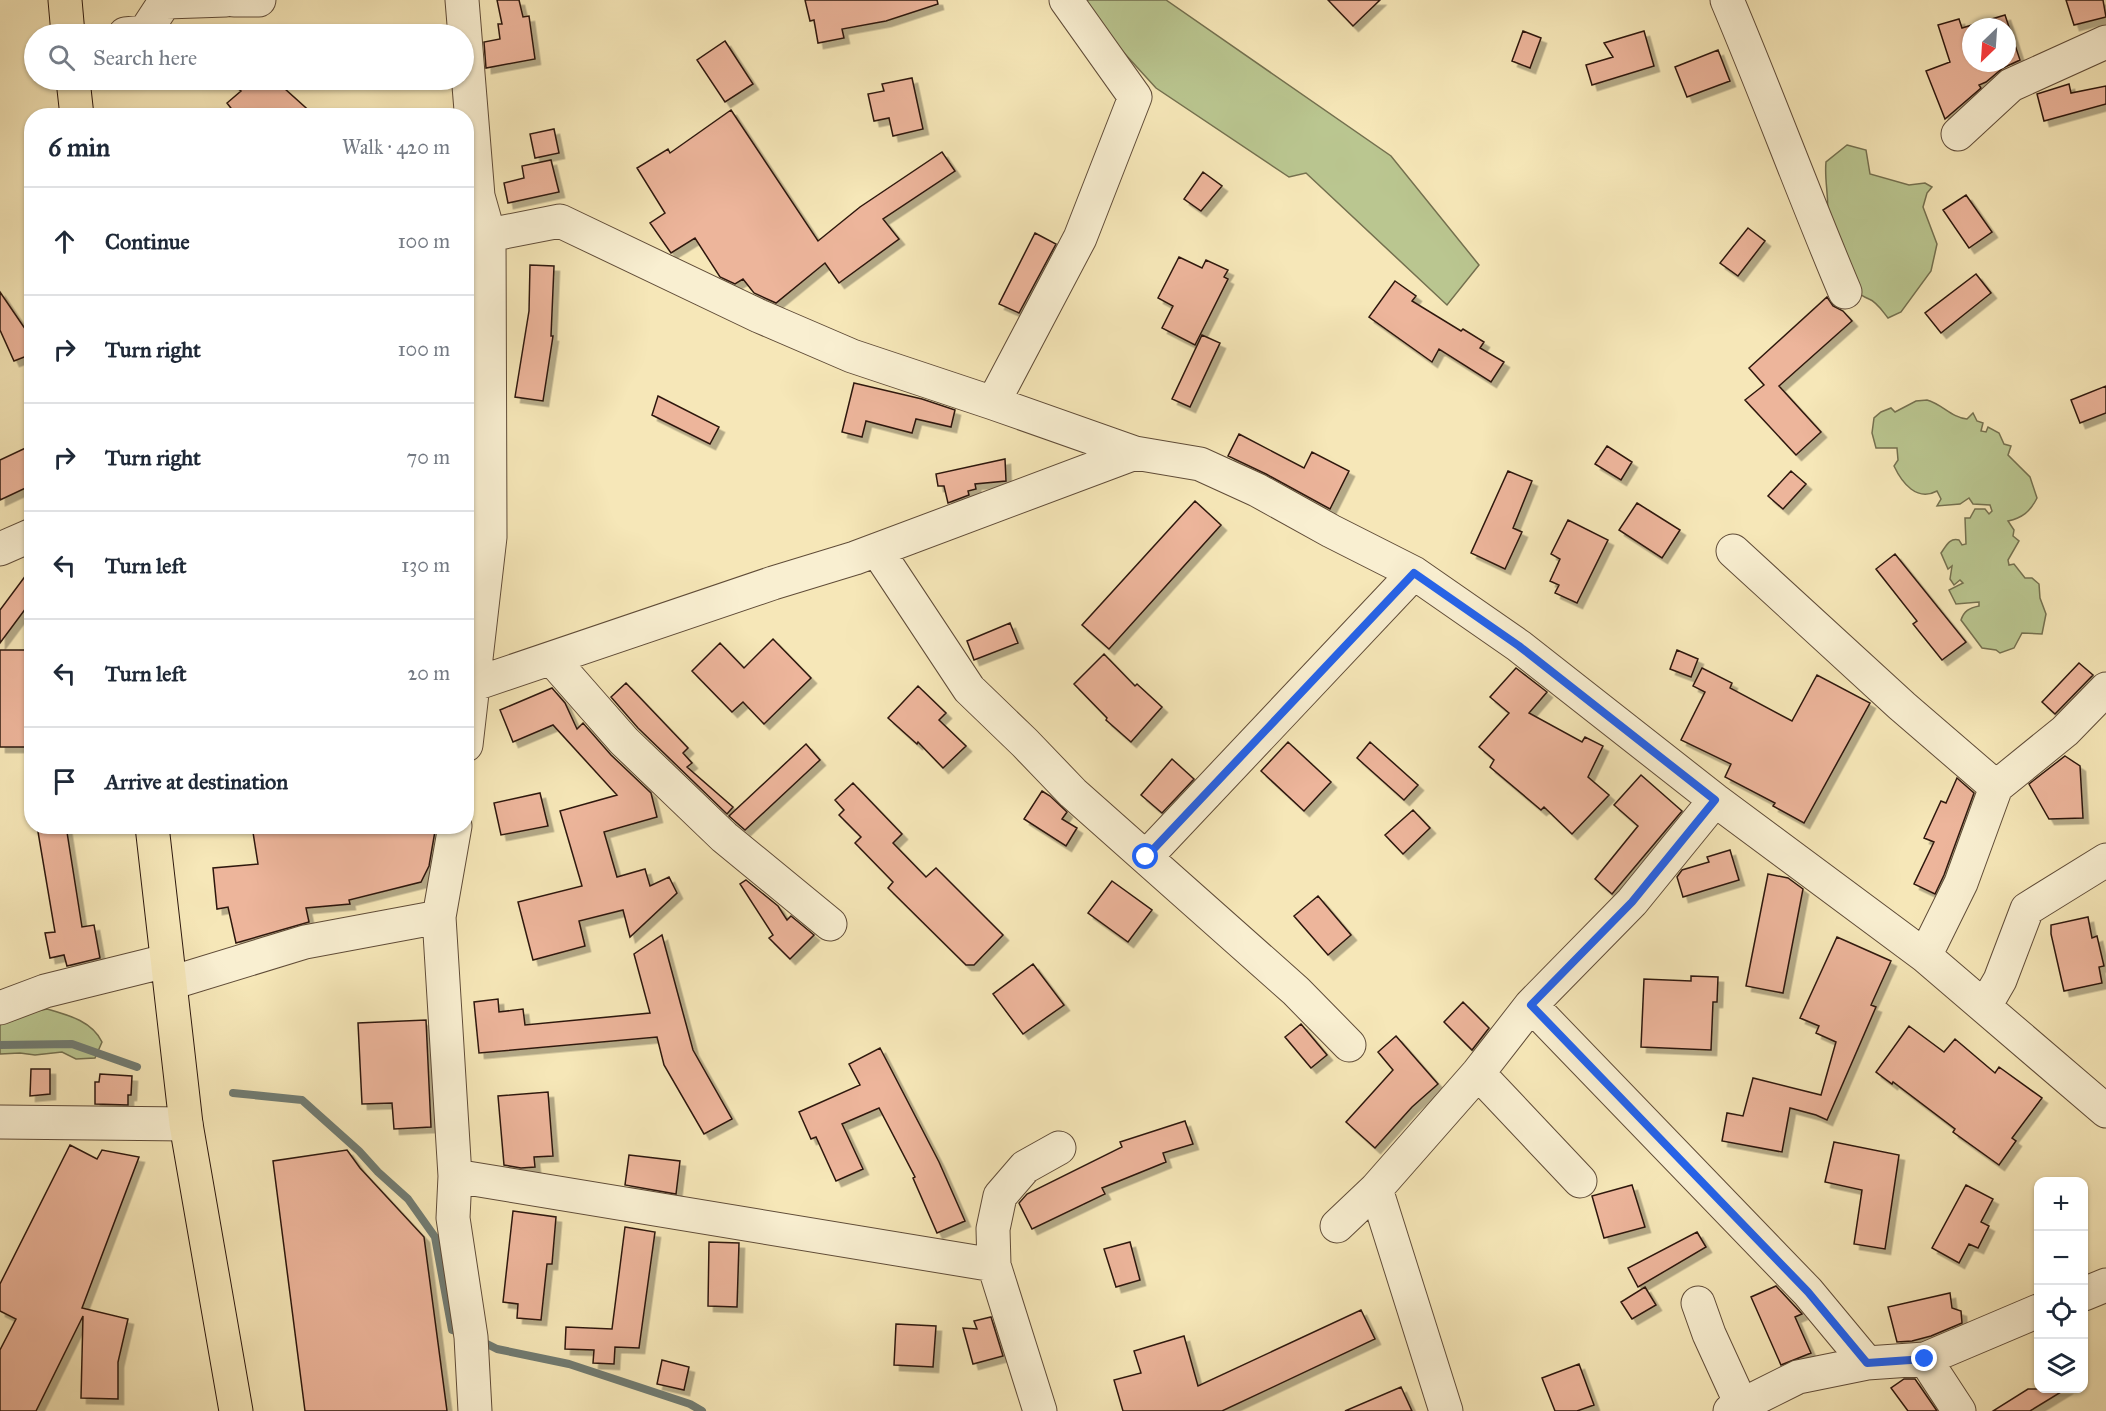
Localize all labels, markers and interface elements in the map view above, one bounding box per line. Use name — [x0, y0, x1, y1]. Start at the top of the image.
north arrow — [1962, 18, 2016, 72]
search box — [24, 24, 474, 90]
icon: search — [45, 41, 78, 74]
text: Search here — [93, 44, 197, 71]
text: 6 min — [48, 131, 110, 163]
text: Walk · 420 m — [342, 135, 450, 159]
icon: ahead — [48, 225, 81, 258]
text: Continue — [105, 228, 190, 255]
text: 100 m — [398, 229, 450, 253]
icon: right — [48, 333, 81, 366]
text: Turn right — [105, 336, 201, 363]
text: 100 m — [398, 337, 450, 361]
icon: right — [48, 441, 81, 474]
text: Turn right — [105, 444, 201, 471]
text: 70 m — [407, 445, 450, 469]
icon: left — [48, 549, 81, 582]
text: Turn left — [105, 552, 187, 579]
text: 130 m — [401, 553, 450, 577]
icon: left — [48, 657, 81, 690]
text: Turn left — [105, 660, 187, 687]
text: 20 m — [407, 661, 450, 685]
icon: arrive — [48, 765, 81, 798]
text: Arrive at destination — [105, 768, 288, 795]
route start — [1132, 843, 1158, 869]
map controls — [2034, 1177, 2088, 1393]
button: + — [2034, 1177, 2088, 1231]
button: − — [2034, 1231, 2088, 1285]
button: locate — [2034, 1285, 2088, 1339]
button: layers — [2034, 1339, 2088, 1393]
route end — [1911, 1345, 1937, 1371]

